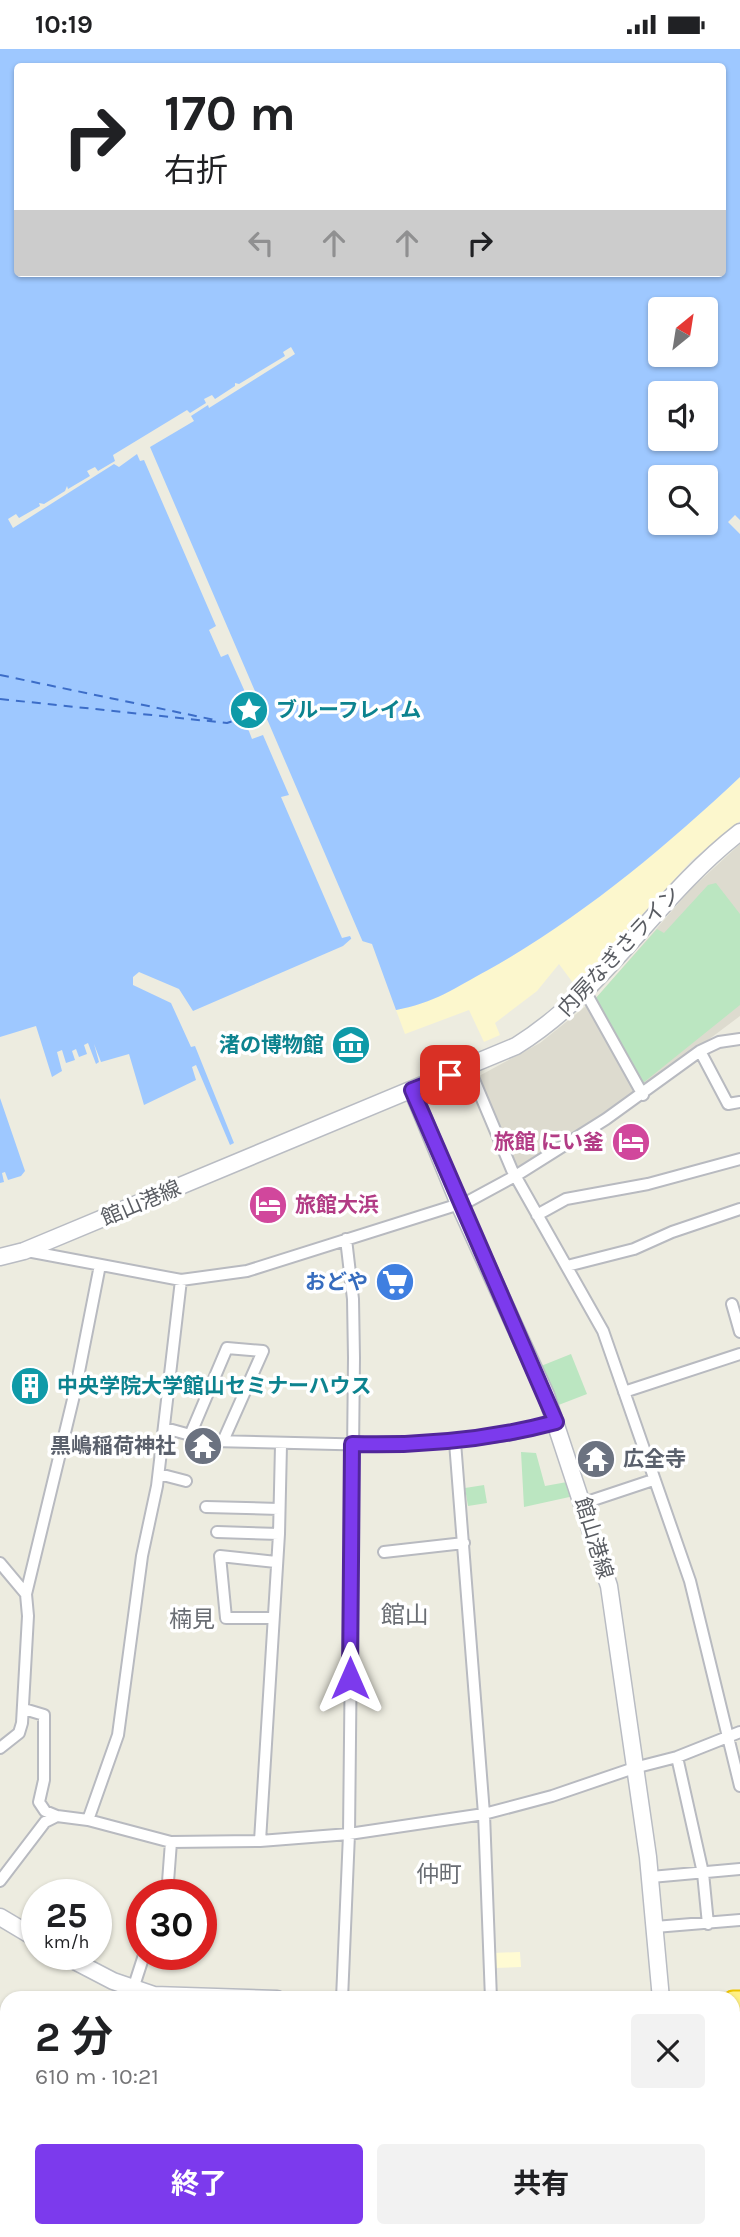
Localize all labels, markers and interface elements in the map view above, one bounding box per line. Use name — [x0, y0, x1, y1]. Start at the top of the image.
text: 10:19 — [35, 9, 93, 40]
text: 170 m — [164, 85, 296, 142]
icon: right — [49, 91, 140, 182]
text: 右折 — [164, 152, 228, 189]
icon: left — [242, 224, 280, 262]
icon: ahead — [315, 224, 353, 262]
icon: ahead — [388, 224, 426, 262]
icon: right — [461, 224, 499, 262]
north arrow — [648, 297, 718, 367]
map controls — [648, 297, 718, 535]
button: sound — [648, 381, 718, 451]
button: search — [648, 465, 718, 535]
place icon: ブルーフレイム — [228, 689, 270, 731]
place label: ブルーフレイム — [276, 698, 421, 722]
street label: 内房なぎさライン — [553, 881, 685, 1021]
museum icon: 渚の博物館 — [330, 1024, 372, 1066]
place label: 渚の博物館 — [219, 1033, 324, 1057]
pin — [420, 1045, 480, 1105]
icon: arrive — [431, 1056, 469, 1094]
hotel icon: 旅館 にい釜 — [610, 1121, 652, 1163]
place label: 旅館 にい釜 — [494, 1130, 604, 1154]
street label: 館山港線 — [98, 1176, 184, 1230]
hotel icon: 旅館大浜 — [247, 1184, 289, 1226]
place label: 旅館大浜 — [295, 1193, 379, 1217]
supermarket icon: おどや — [374, 1261, 416, 1303]
place label: おどや — [305, 1270, 368, 1294]
building icon: 中央学院大学館山セミナーハウス — [9, 1365, 51, 1407]
place label: 中央学院大学館山セミナーハウス — [57, 1374, 372, 1398]
temple icon: 黒嶋稲荷神社 — [182, 1425, 224, 1467]
place label: 黒嶋稲荷神社 — [50, 1434, 176, 1458]
temple icon: 広全寺 — [575, 1438, 617, 1480]
place label: 広全寺 — [623, 1447, 686, 1471]
street label: 館山港線 — [570, 1494, 618, 1582]
district label: 館山 — [381, 1601, 429, 1629]
district label: 楠見 — [169, 1606, 215, 1633]
position arrow — [313, 1641, 387, 1715]
district label: 仲町 — [416, 1861, 462, 1888]
speed limit sign: 30 — [126, 1879, 217, 1970]
text: 25 — [46, 1895, 87, 1936]
text: km/h — [44, 1931, 89, 1953]
text: 2 分 — [35, 2012, 113, 2062]
button: close — [631, 2014, 705, 2088]
text: 610 m · 10:21 — [35, 2063, 159, 2090]
button: 終了 — [35, 2144, 363, 2224]
button: 共有 — [377, 2144, 705, 2224]

